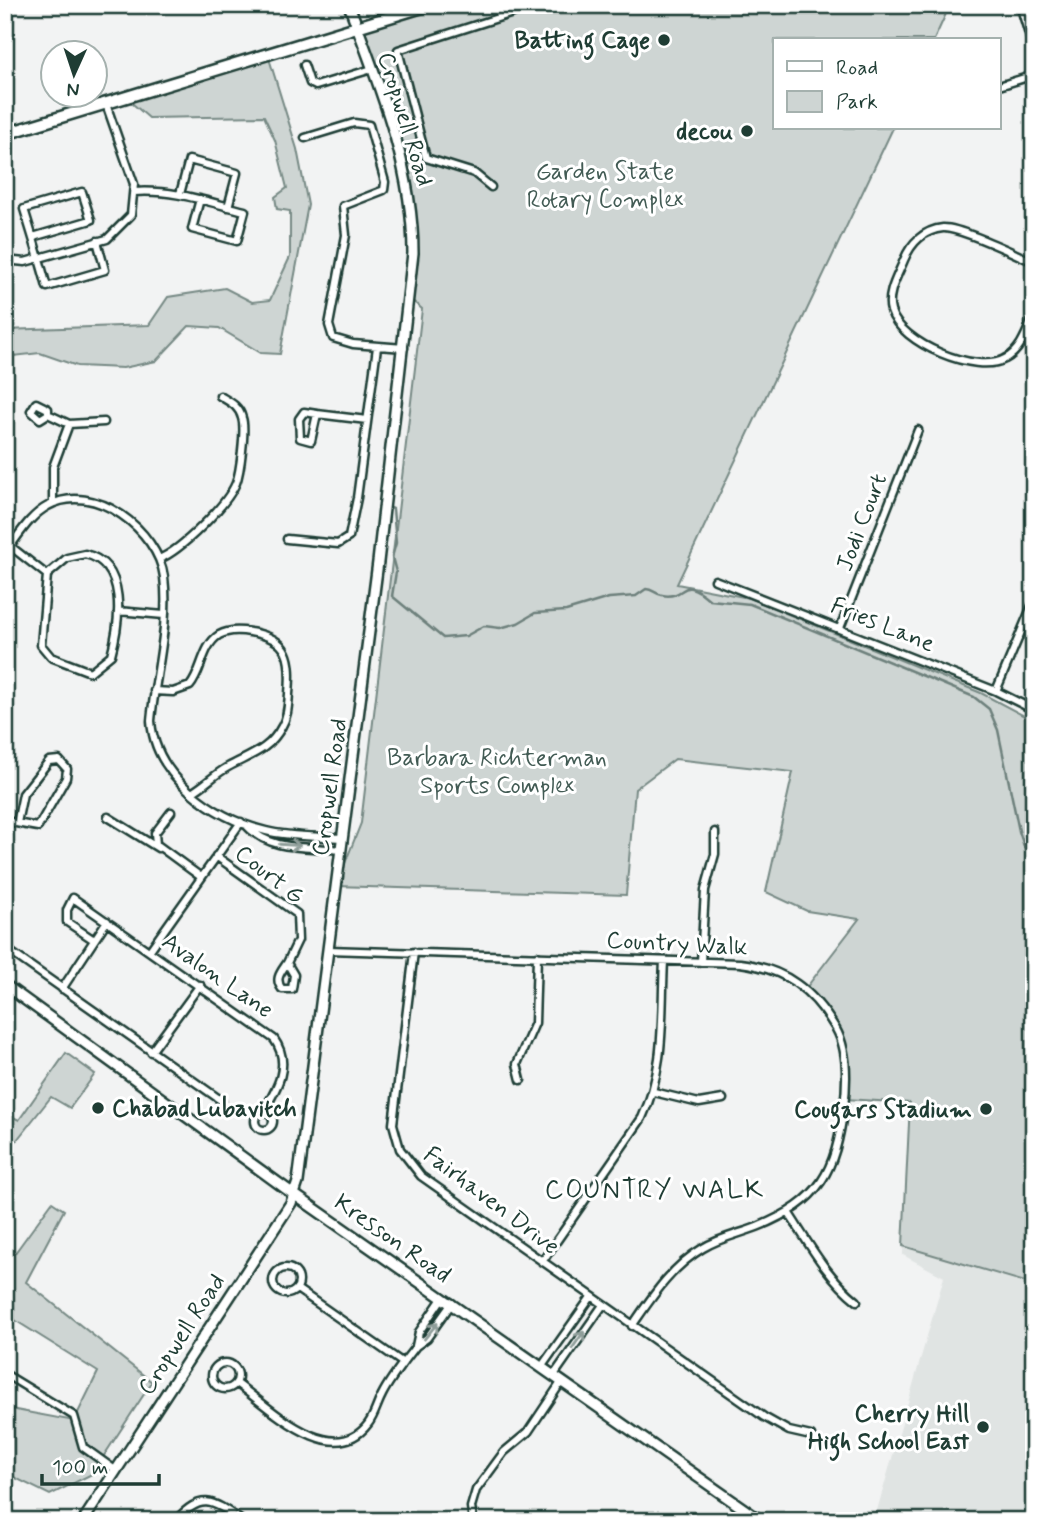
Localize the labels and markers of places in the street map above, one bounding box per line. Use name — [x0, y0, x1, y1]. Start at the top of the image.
place label: Batting Cage — [515, 26, 650, 60]
marker: Batting Cage — [656, 32, 672, 48]
place label: decou — [676, 117, 733, 148]
marker: decou — [739, 123, 755, 139]
place label: Chabad Lubavitch — [112, 1094, 297, 1125]
place label: Cougars Stadium — [794, 1095, 972, 1129]
marker: Chabad Lubavitch — [90, 1100, 106, 1116]
marker: Cougars Stadium — [978, 1101, 994, 1117]
place label: Cherry Hill High School East — [808, 1399, 969, 1461]
marker: Cherry Hill High School East — [975, 1419, 991, 1435]

